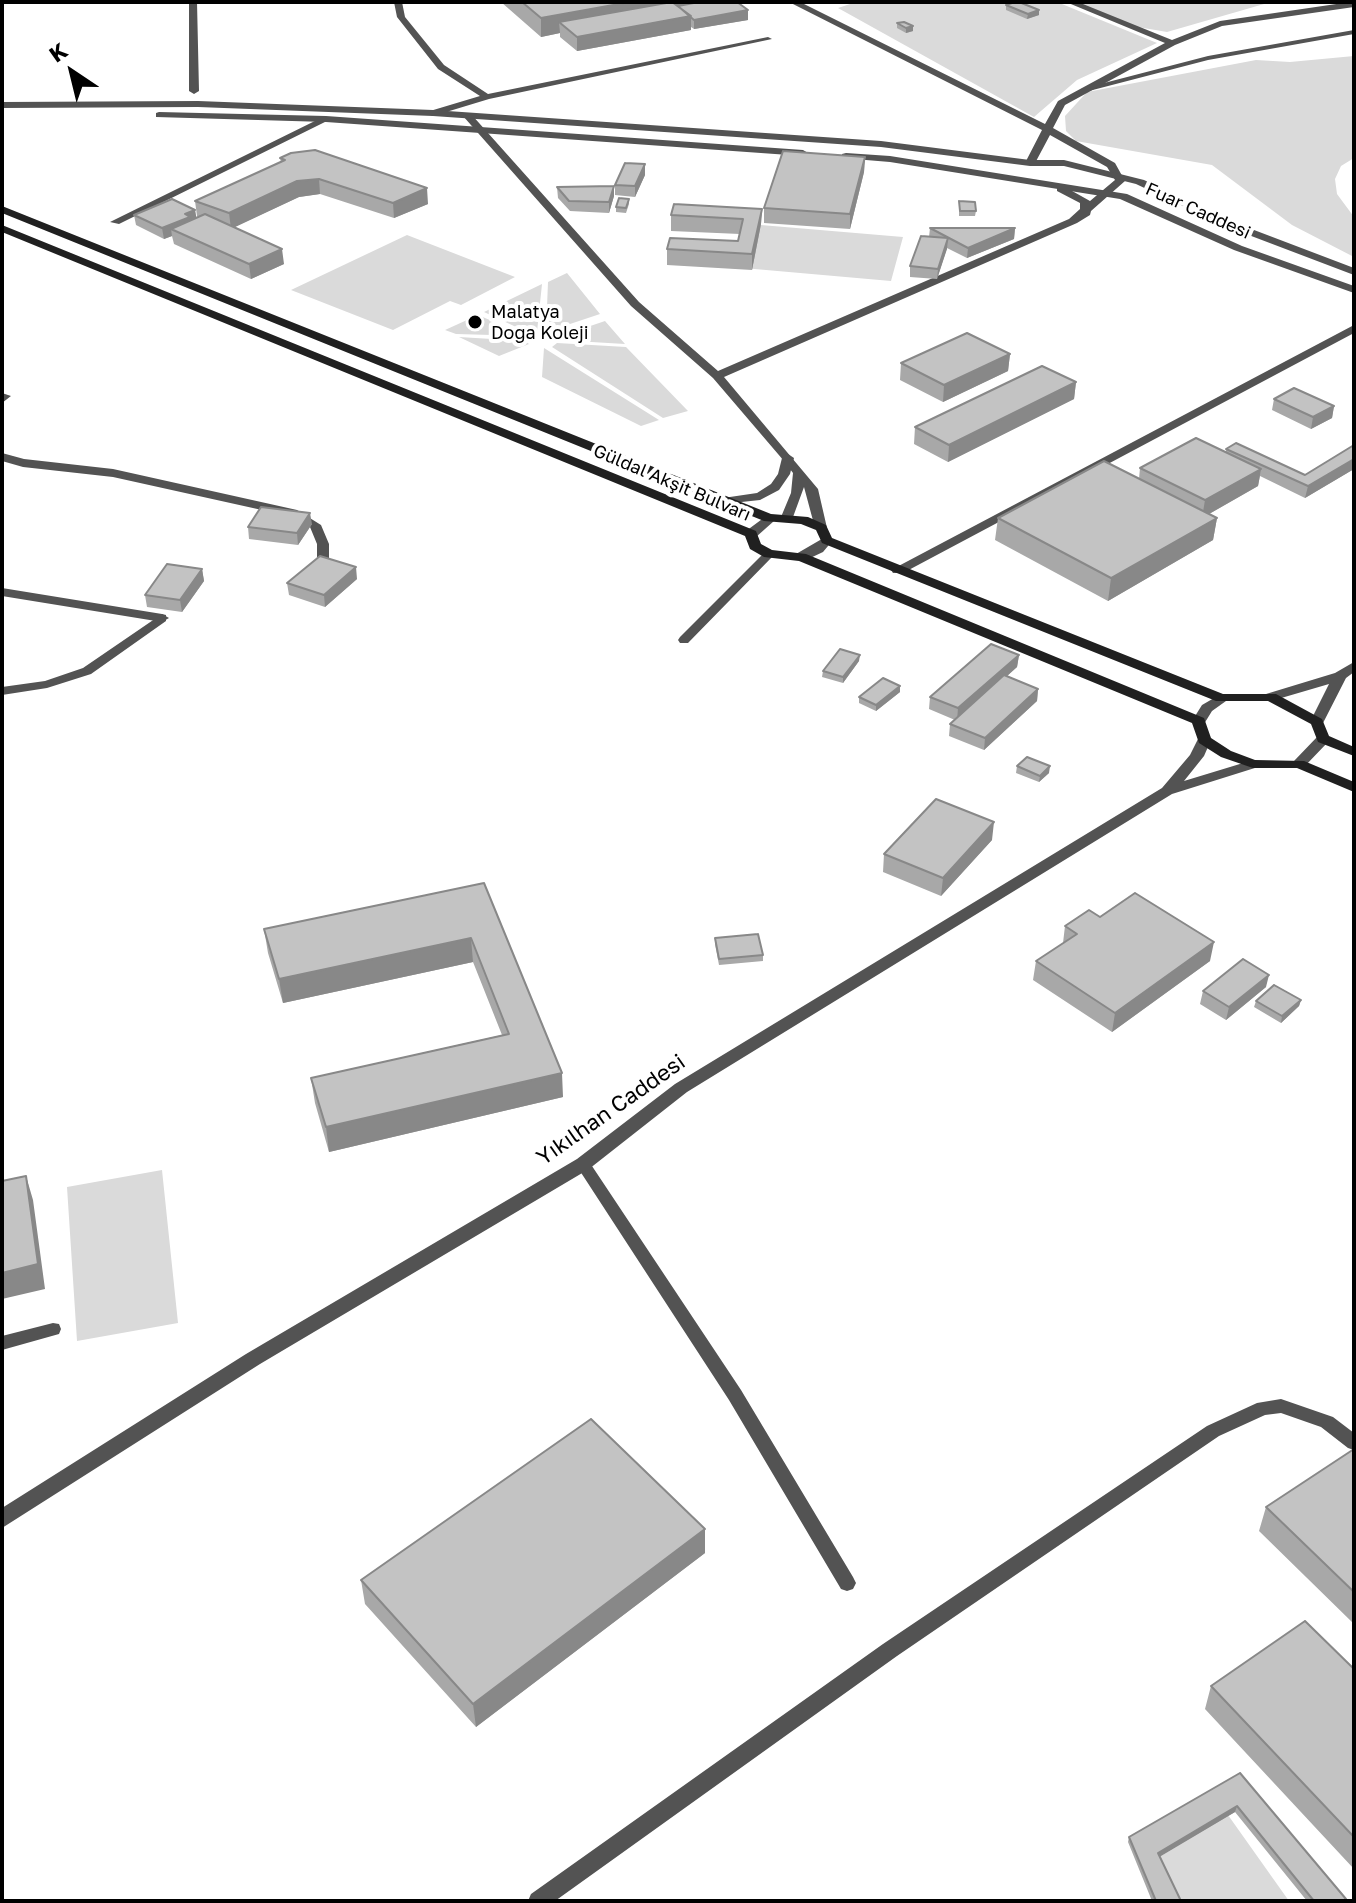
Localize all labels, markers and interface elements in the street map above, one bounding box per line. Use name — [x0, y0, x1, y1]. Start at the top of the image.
north arrow — [32, 32, 112, 112]
text: K — [44, 36, 72, 68]
street label: Fuar Caddesi — [1142, 178, 1254, 244]
place label: Malatya Doğa Koleji — [491, 301, 589, 344]
marker: Malatya Doğa Koleji — [466, 313, 484, 331]
street label: Güldal Akşit Bulvarı — [590, 440, 754, 526]
street label: Yıkılhan Caddesi — [532, 1049, 690, 1171]

